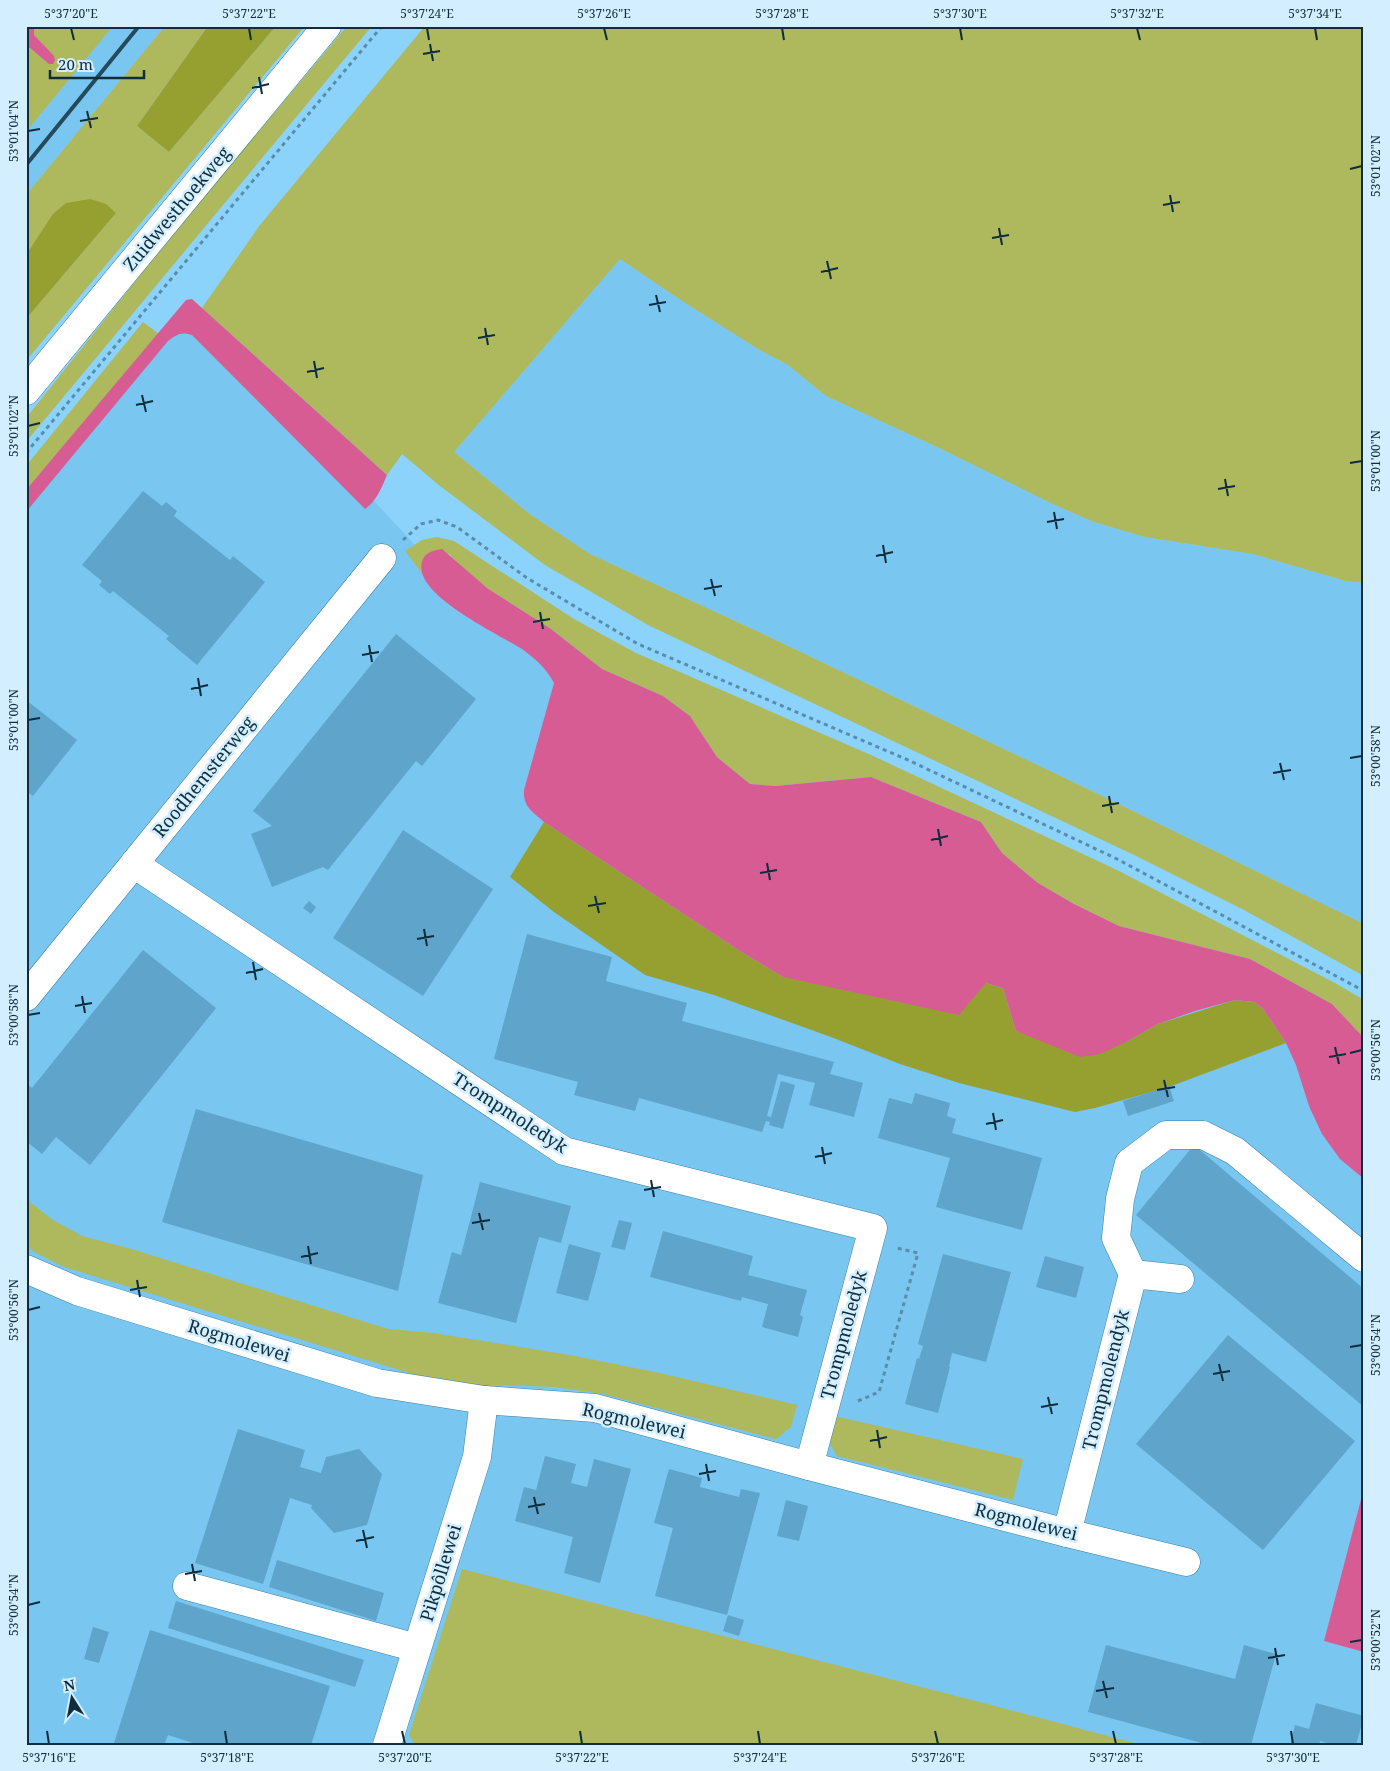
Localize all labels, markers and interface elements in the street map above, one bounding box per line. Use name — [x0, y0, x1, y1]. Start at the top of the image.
text: 5°37'20"E — [44, 5, 98, 22]
text: 5°37'22"E — [222, 5, 276, 22]
text: 5°37'24"E — [400, 5, 454, 22]
text: 5°37'26"E — [577, 5, 631, 22]
text: 5°37'28"E — [755, 5, 809, 22]
text: 5°37'30"E — [933, 5, 987, 22]
text: 5°37'32"E — [1110, 5, 1164, 22]
text: 5°37'34"E — [1288, 5, 1342, 22]
scale bar — [50, 48, 144, 80]
text: 20 m — [58, 54, 93, 74]
text: 53°01'04"N — [5, 100, 22, 162]
text: 53°01'02"N — [1367, 135, 1384, 197]
street label: Zuidwesthoekweg — [117, 141, 236, 276]
text: 53°01'02"N — [5, 395, 22, 457]
text: 53°01'00"N — [1367, 430, 1384, 492]
text: 53°01'00"N — [5, 689, 22, 751]
street label: Roodhemsterweg — [147, 711, 260, 842]
text: 53°00'58"N — [1367, 725, 1384, 787]
text: 53°00'58"N — [5, 984, 22, 1046]
text: 53°00'56"N — [1367, 1019, 1384, 1081]
street label: Trompmoledyk — [449, 1066, 573, 1159]
street label: Trompmoledyk — [814, 1267, 872, 1402]
text: 53°00'56"N — [5, 1279, 22, 1341]
street label: Trompmolendyk — [1076, 1307, 1134, 1452]
street label: Rogmolewei — [185, 1313, 293, 1367]
text: 53°00'54"N — [1367, 1314, 1384, 1376]
street label: Rogmolewei — [580, 1396, 689, 1444]
street label: Rogmolewei — [972, 1497, 1081, 1545]
street label: Pikpôllewei — [414, 1521, 466, 1624]
text: 53°00'54"N — [5, 1574, 22, 1636]
text: 53°00'52"N — [1367, 1609, 1384, 1671]
north arrow — [48, 1674, 98, 1724]
text: N — [62, 1674, 77, 1695]
text: 5°37'16"E — [22, 1749, 76, 1766]
text: 5°37'18"E — [200, 1749, 254, 1766]
text: 5°37'20"E — [378, 1749, 432, 1766]
text: 5°37'22"E — [555, 1749, 609, 1766]
text: 5°37'24"E — [733, 1749, 787, 1766]
text: 5°37'26"E — [911, 1749, 965, 1766]
text: 5°37'28"E — [1089, 1749, 1143, 1766]
text: 5°37'30"E — [1266, 1749, 1320, 1766]

